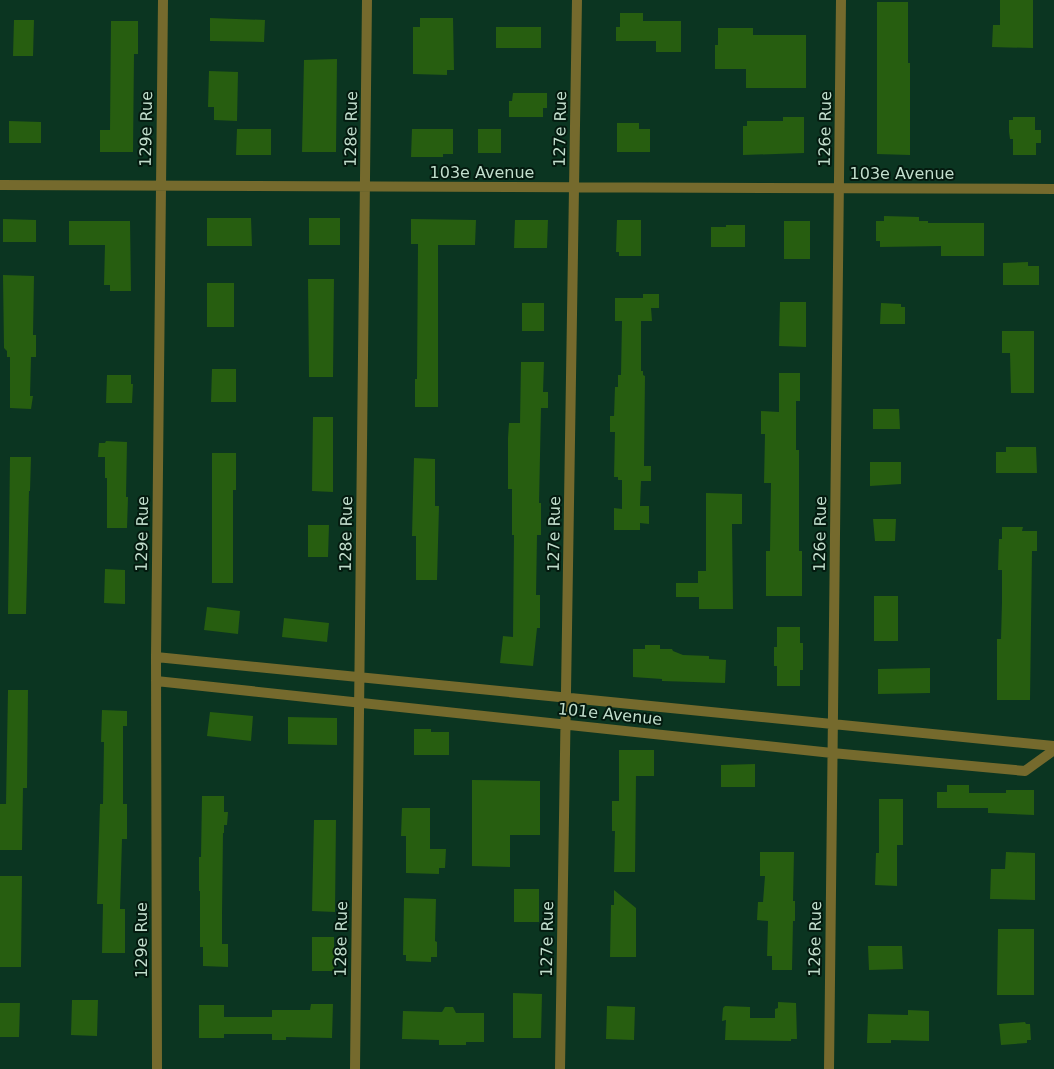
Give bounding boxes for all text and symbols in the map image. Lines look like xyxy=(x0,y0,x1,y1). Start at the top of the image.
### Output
street label: 129e Rue xyxy=(136,91,156,167)
street label: 128e Rue xyxy=(341,91,361,167)
street label: 127e Rue xyxy=(550,91,570,167)
street label: 126e Rue xyxy=(815,91,835,167)
street label: 103e Avenue xyxy=(430,163,534,182)
street label: 103e Avenue xyxy=(850,164,954,183)
street label: 129e Rue xyxy=(132,496,152,572)
street label: 128e Rue xyxy=(336,496,356,572)
street label: 127e Rue xyxy=(544,496,564,572)
street label: 126e Rue xyxy=(810,496,830,572)
street label: 101e Avenue xyxy=(557,699,663,729)
street label: 128e Rue xyxy=(331,901,351,977)
street label: 127e Rue xyxy=(537,901,557,977)
street label: 126e Rue xyxy=(805,901,825,977)
street label: 129e Rue xyxy=(132,902,151,978)

